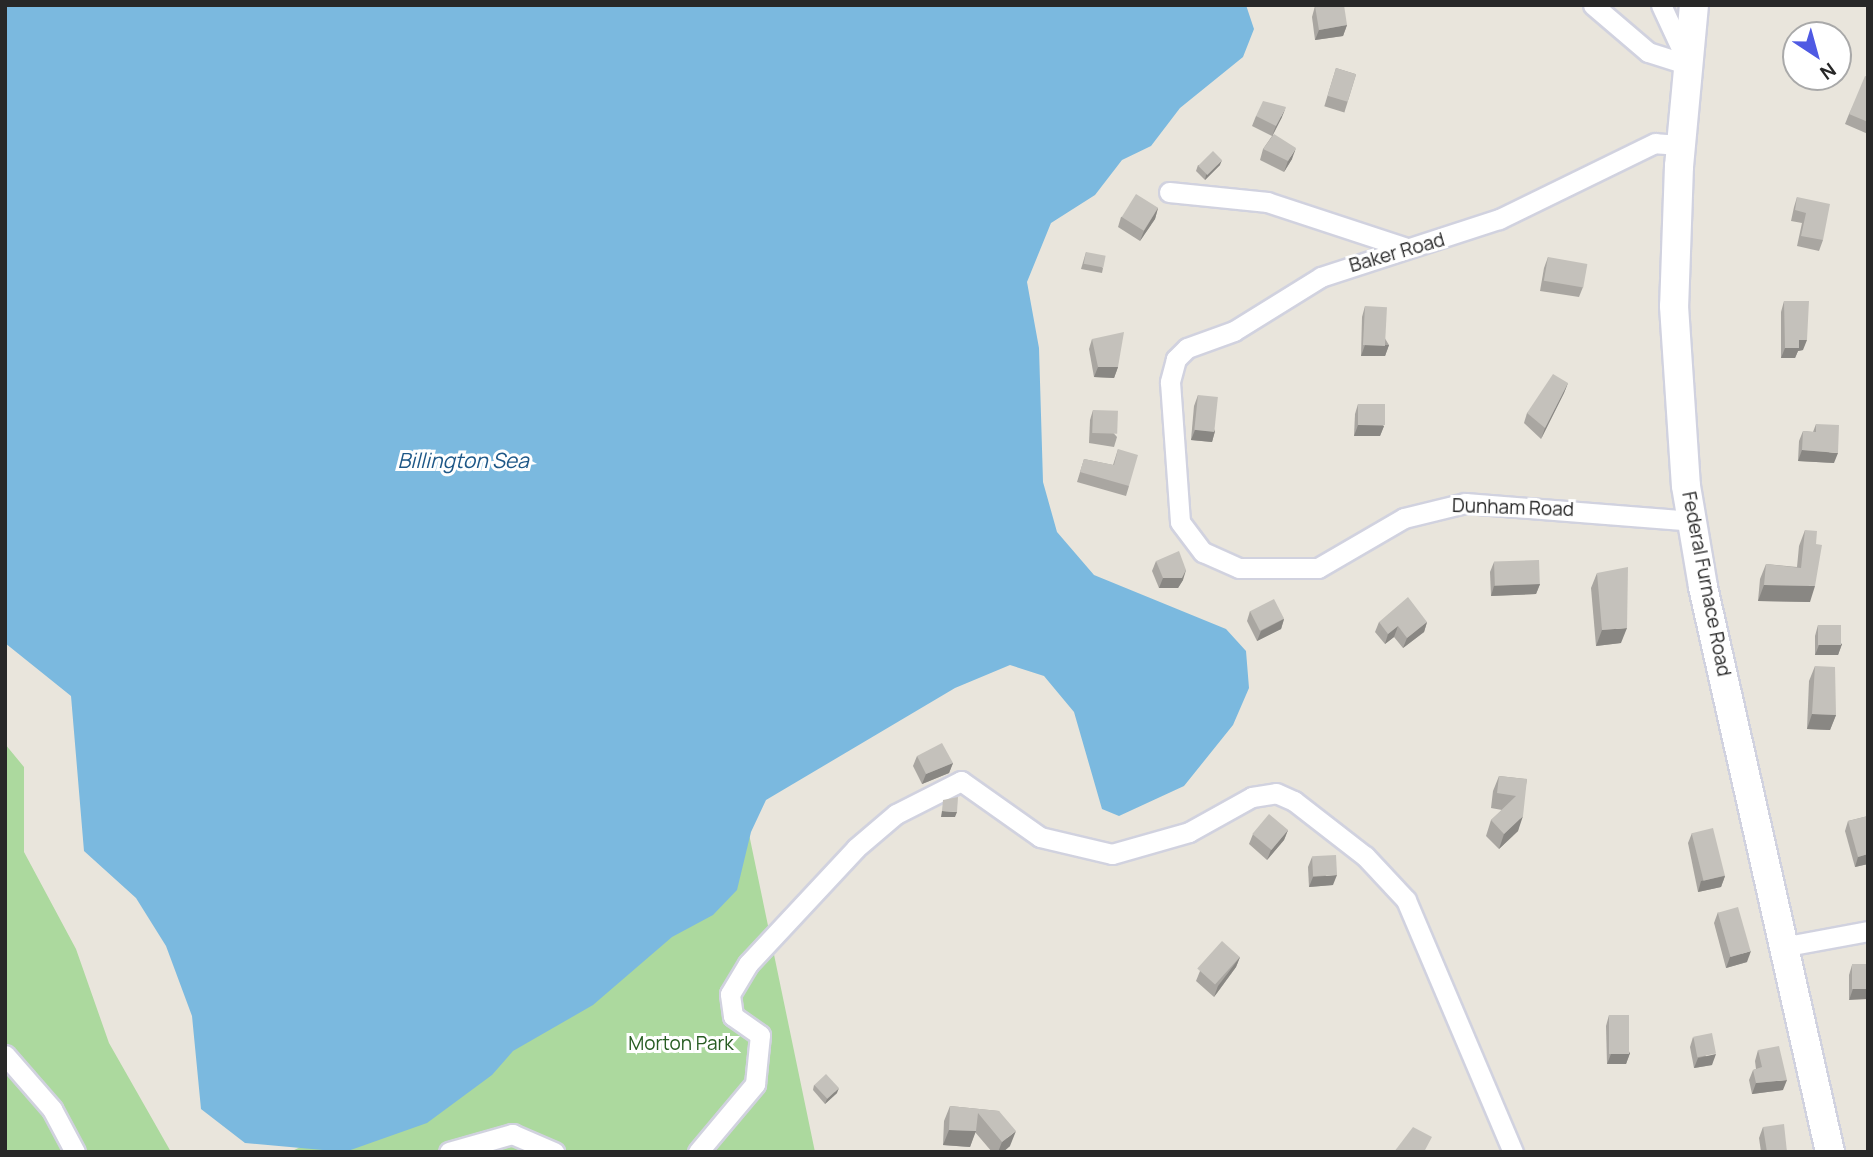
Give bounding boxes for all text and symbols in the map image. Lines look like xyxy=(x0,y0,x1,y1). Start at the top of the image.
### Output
north arrow xyxy=(1782,21,1852,91)
text: N xyxy=(1815,57,1841,86)
street label: Baker Road xyxy=(1347,229,1447,277)
water label: Billington Sea xyxy=(397,447,529,473)
street label: Federal Furnace Road xyxy=(1677,490,1735,678)
street label: Dunham Road xyxy=(1452,494,1574,522)
park label: Morton Park xyxy=(628,1033,734,1055)

